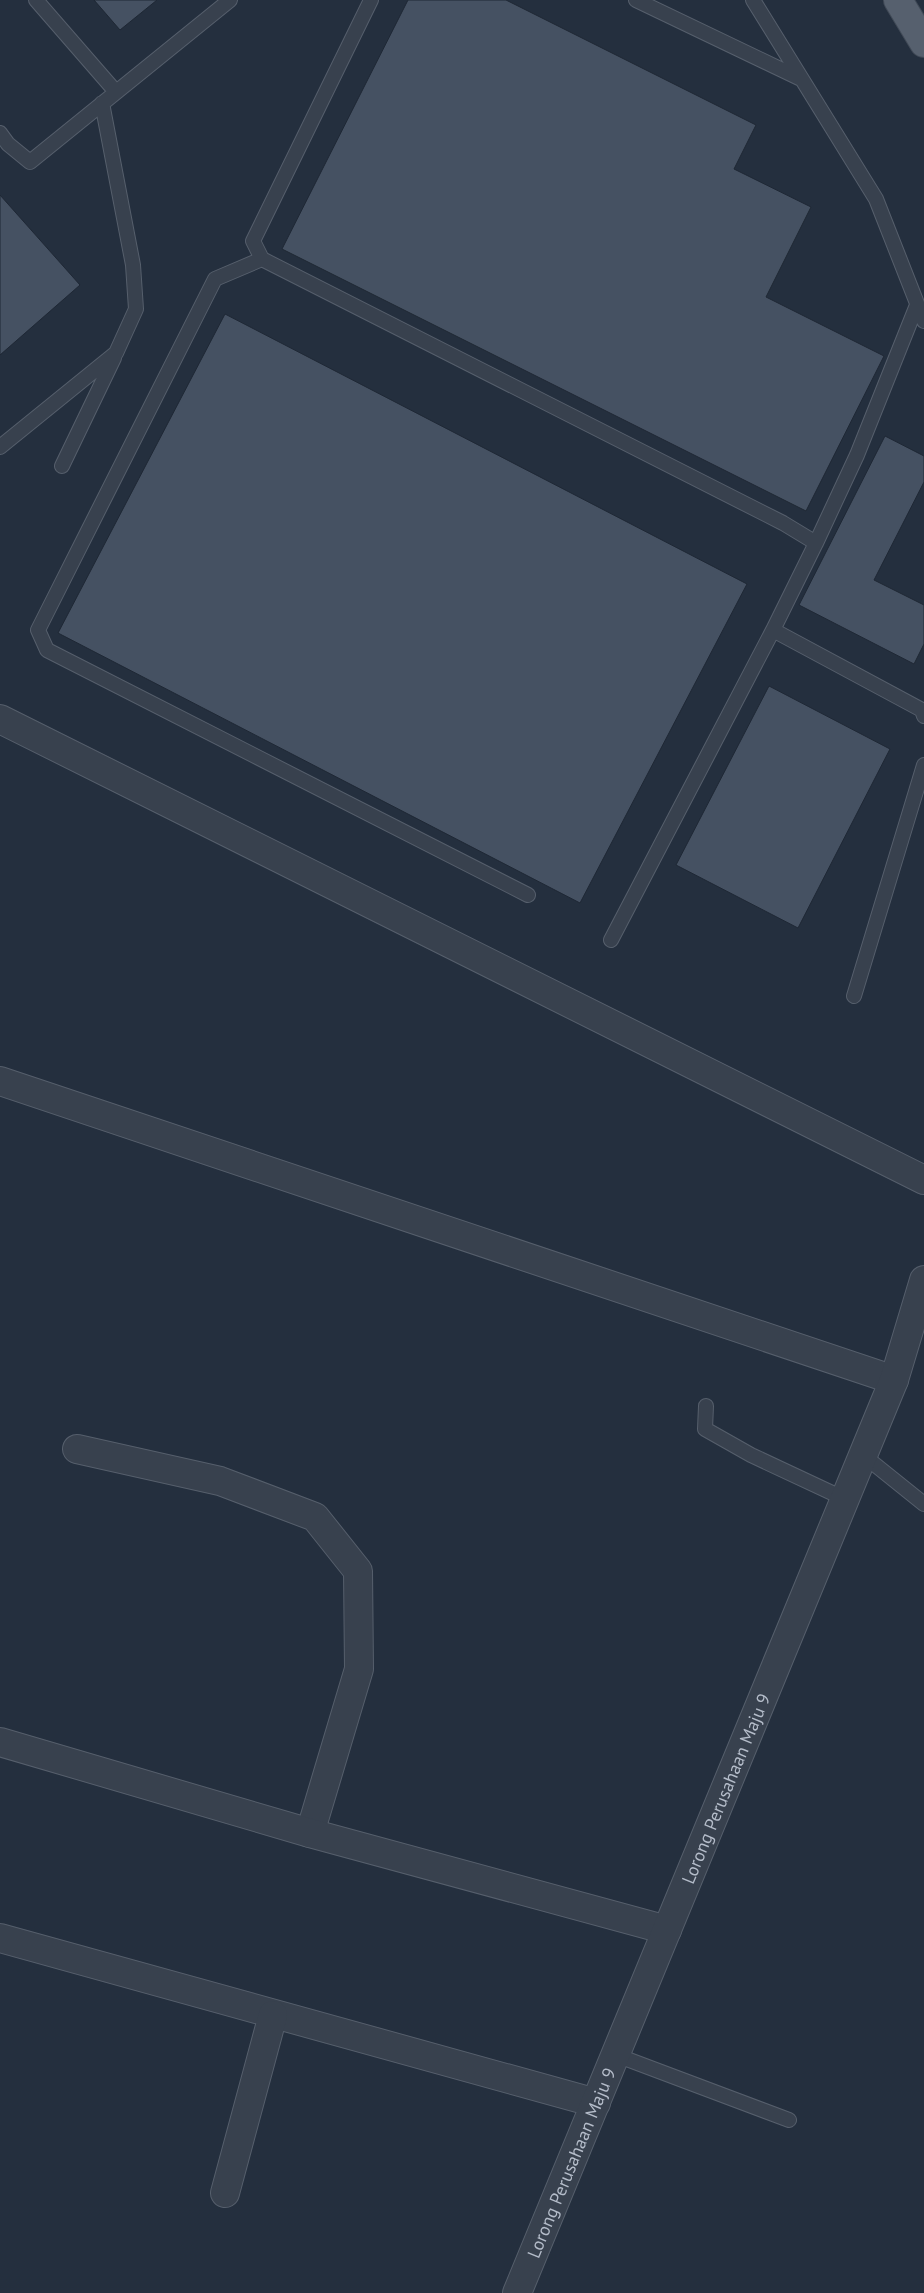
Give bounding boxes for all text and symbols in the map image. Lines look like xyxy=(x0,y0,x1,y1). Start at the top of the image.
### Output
street label: Lorong Perusahaan Maju 9 xyxy=(676,1690,775,1887)
street label: Lorong Perusahaan Maju 9 xyxy=(521,2064,620,2261)

